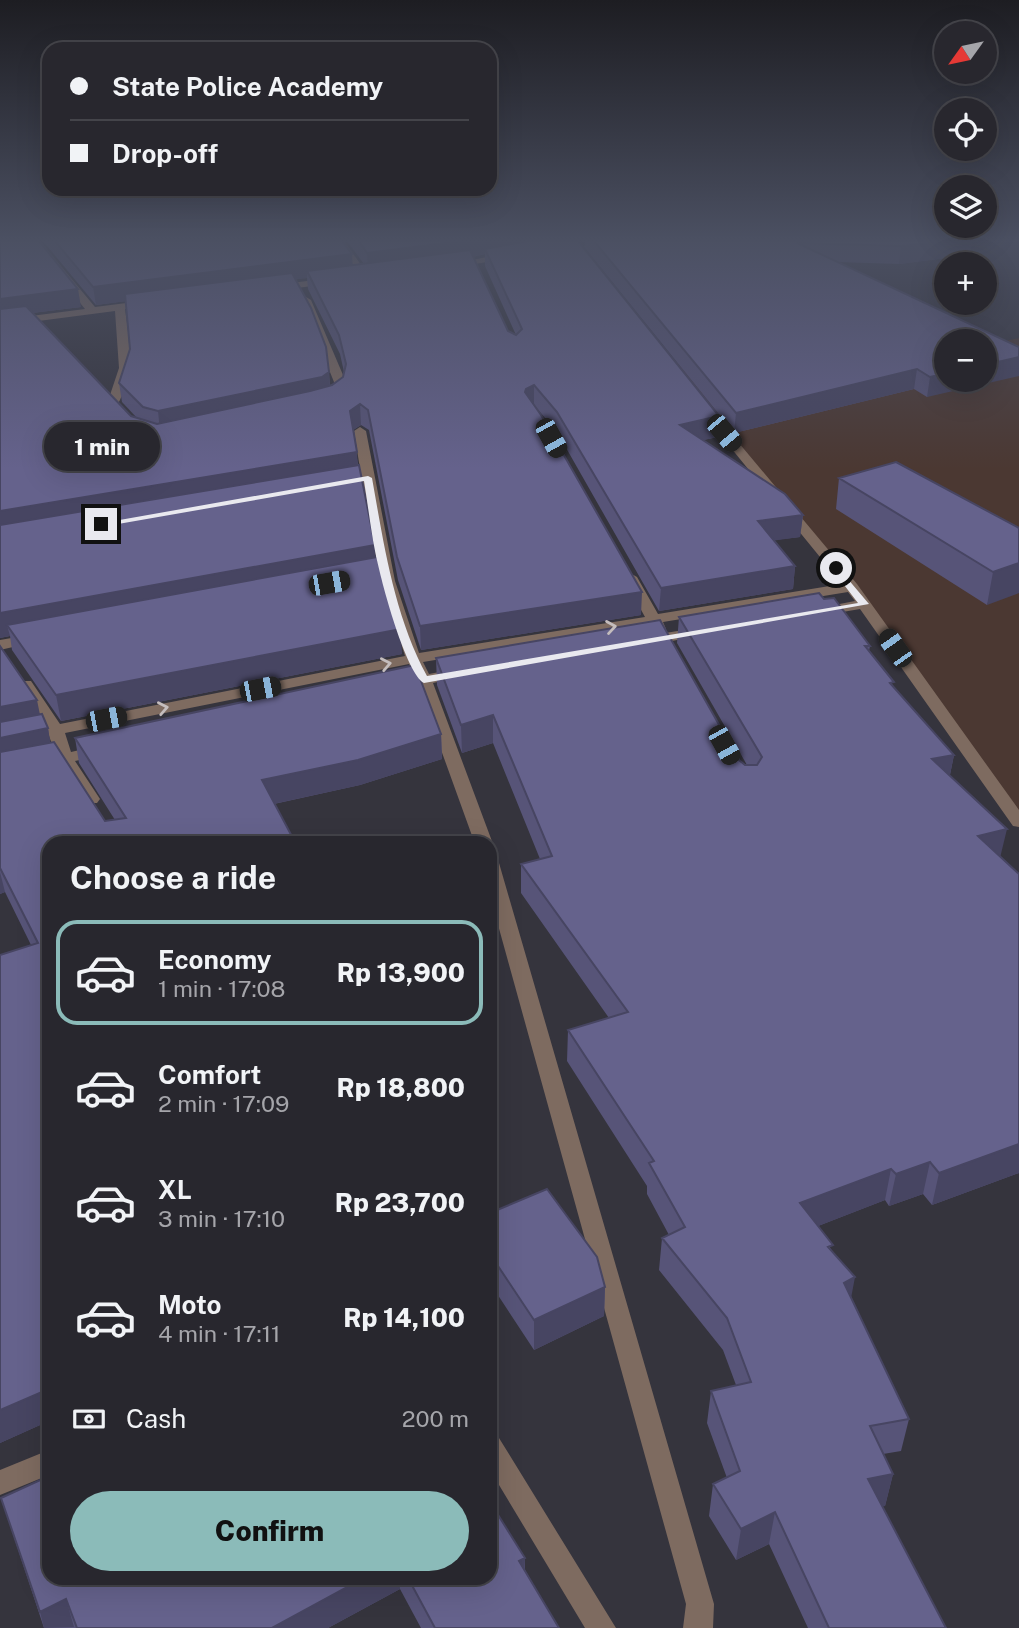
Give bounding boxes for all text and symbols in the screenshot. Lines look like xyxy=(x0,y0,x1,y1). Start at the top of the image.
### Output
north arrow xyxy=(934,21,998,84)
map controls xyxy=(934,21,997,392)
text: State Police Academy xyxy=(112,71,383,102)
button: locate xyxy=(934,98,997,161)
text: Drop-off xyxy=(112,138,218,169)
button: layers xyxy=(934,175,997,238)
button: + xyxy=(934,252,997,315)
button: − xyxy=(934,329,997,392)
car xyxy=(703,410,746,456)
car xyxy=(532,415,571,461)
callout: 1 min xyxy=(43,422,159,472)
text: 1 min xyxy=(74,433,130,460)
route end xyxy=(85,508,117,540)
route start xyxy=(820,552,852,584)
car xyxy=(307,569,352,597)
one-way arrow xyxy=(605,620,617,635)
car xyxy=(875,625,916,671)
one-way arrow xyxy=(380,658,392,673)
car xyxy=(238,675,283,703)
one-way arrow xyxy=(157,701,169,716)
car xyxy=(84,705,129,733)
car xyxy=(705,722,744,768)
text: Choose a ride xyxy=(70,859,276,896)
icon: car xyxy=(74,941,137,1004)
text: Economy xyxy=(158,944,271,975)
text: Rp 13,900 xyxy=(337,957,465,988)
text: 1 min · 17:08 xyxy=(158,975,285,1002)
icon: car xyxy=(74,1056,137,1119)
text: Comfort xyxy=(158,1059,261,1090)
text: Rp 18,800 xyxy=(337,1072,465,1103)
text: 2 min · 17:09 xyxy=(158,1090,289,1117)
icon: car xyxy=(74,1171,137,1234)
text: XL xyxy=(158,1174,192,1205)
text: Rp 23,700 xyxy=(335,1187,465,1218)
text: 3 min · 17:10 xyxy=(158,1205,285,1232)
icon: car xyxy=(74,1286,137,1349)
text: Moto xyxy=(158,1289,221,1320)
text: Rp 14,100 xyxy=(343,1302,465,1333)
text: 4 min · 17:11 xyxy=(158,1320,280,1347)
icon: cash xyxy=(70,1400,108,1438)
text: Cash xyxy=(126,1403,186,1434)
text: 200 m xyxy=(402,1405,469,1432)
button: Confirm xyxy=(70,1491,469,1571)

